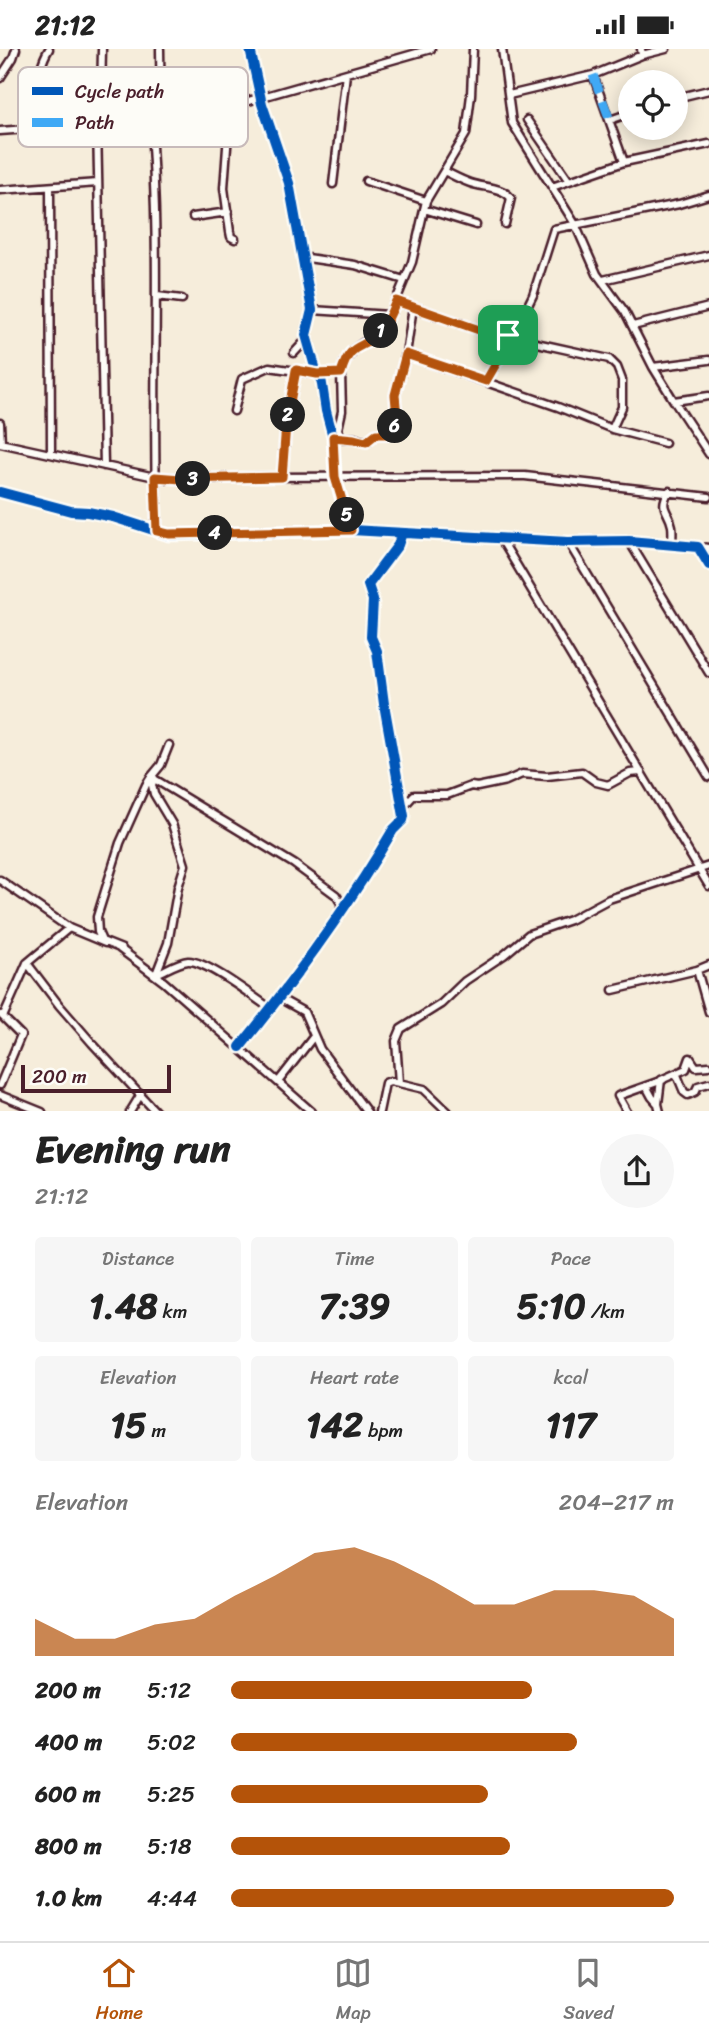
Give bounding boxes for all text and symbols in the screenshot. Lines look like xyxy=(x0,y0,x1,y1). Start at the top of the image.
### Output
text: 21:12 xyxy=(35,2,95,48)
legend xyxy=(18,67,248,147)
map controls xyxy=(618,70,688,140)
button: locate xyxy=(618,70,688,140)
text: Cycle path xyxy=(75,75,164,108)
text: Path xyxy=(75,106,114,139)
pin xyxy=(478,305,538,365)
pin: 1 xyxy=(364,313,398,349)
text: 1 xyxy=(376,314,385,347)
icon: arrive xyxy=(489,316,527,354)
pin: 2 xyxy=(270,397,306,433)
text: 2 xyxy=(282,398,293,431)
pin: 6 xyxy=(378,409,412,443)
text: 6 xyxy=(389,409,400,442)
pin: 3 xyxy=(176,461,210,497)
text: 3 xyxy=(187,462,198,495)
pin: 5 xyxy=(330,497,364,533)
text: 5 xyxy=(341,498,352,531)
pin: 4 xyxy=(198,515,232,551)
text: 4 xyxy=(209,516,220,549)
text: 200 m xyxy=(32,1060,87,1093)
scale bar xyxy=(21,1063,172,1094)
text: Evening run xyxy=(35,1116,231,1183)
button: share xyxy=(600,1134,674,1208)
text: 21:12 xyxy=(35,1176,88,1217)
text: Distance xyxy=(102,1242,174,1275)
text: Time xyxy=(334,1242,375,1275)
text: Pace xyxy=(551,1242,591,1275)
text: 1.48 xyxy=(89,1275,158,1337)
text: 7:39 xyxy=(319,1275,390,1337)
text: 5:10 xyxy=(517,1275,586,1337)
text: km xyxy=(158,1295,187,1328)
text: /km xyxy=(586,1295,625,1328)
text: Elevation xyxy=(100,1361,177,1394)
text: Heart rate xyxy=(310,1361,399,1394)
text: kcal xyxy=(554,1361,588,1394)
text: 15 xyxy=(110,1394,147,1456)
text: 142 xyxy=(306,1394,363,1456)
text: 117 xyxy=(546,1394,596,1456)
text: m xyxy=(147,1414,166,1447)
text: bpm xyxy=(363,1414,403,1447)
text: Elevation xyxy=(35,1482,128,1523)
text: 204–217 m xyxy=(559,1482,674,1523)
text: 200 m xyxy=(35,1670,101,1711)
text: 5:12 xyxy=(147,1670,191,1711)
text: 400 m xyxy=(35,1722,102,1763)
text: 5:02 xyxy=(147,1722,196,1763)
text: 600 m xyxy=(35,1774,101,1815)
text: 5:25 xyxy=(147,1774,195,1815)
text: 800 m xyxy=(35,1826,102,1867)
text: 5:18 xyxy=(147,1826,192,1867)
text: 1.0 km xyxy=(35,1878,102,1919)
text: 4:44 xyxy=(147,1878,197,1919)
tab: Home xyxy=(96,1954,143,2029)
tab: Map xyxy=(334,1954,372,2029)
tab: Saved xyxy=(563,1954,613,2029)

